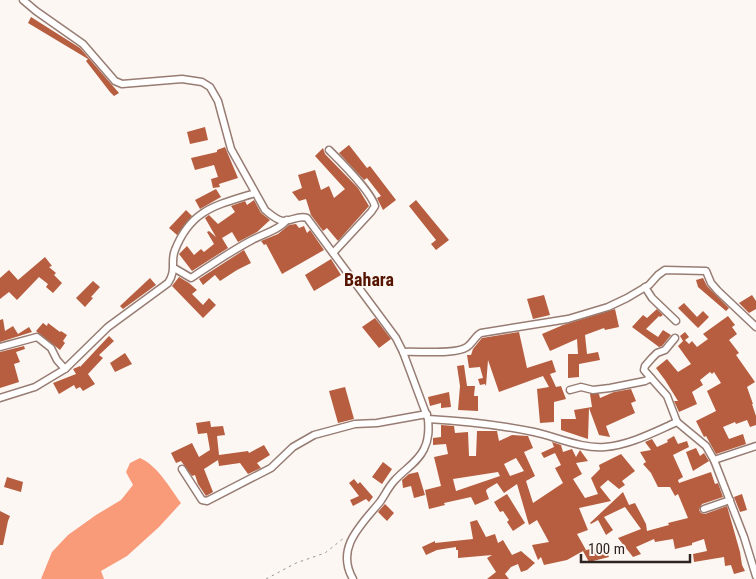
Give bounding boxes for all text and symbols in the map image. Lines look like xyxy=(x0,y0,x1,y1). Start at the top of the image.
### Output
district label: Bahara xyxy=(344,269,394,290)
scale bar xyxy=(581,532,690,564)
text: 100 m xyxy=(588,540,625,558)

